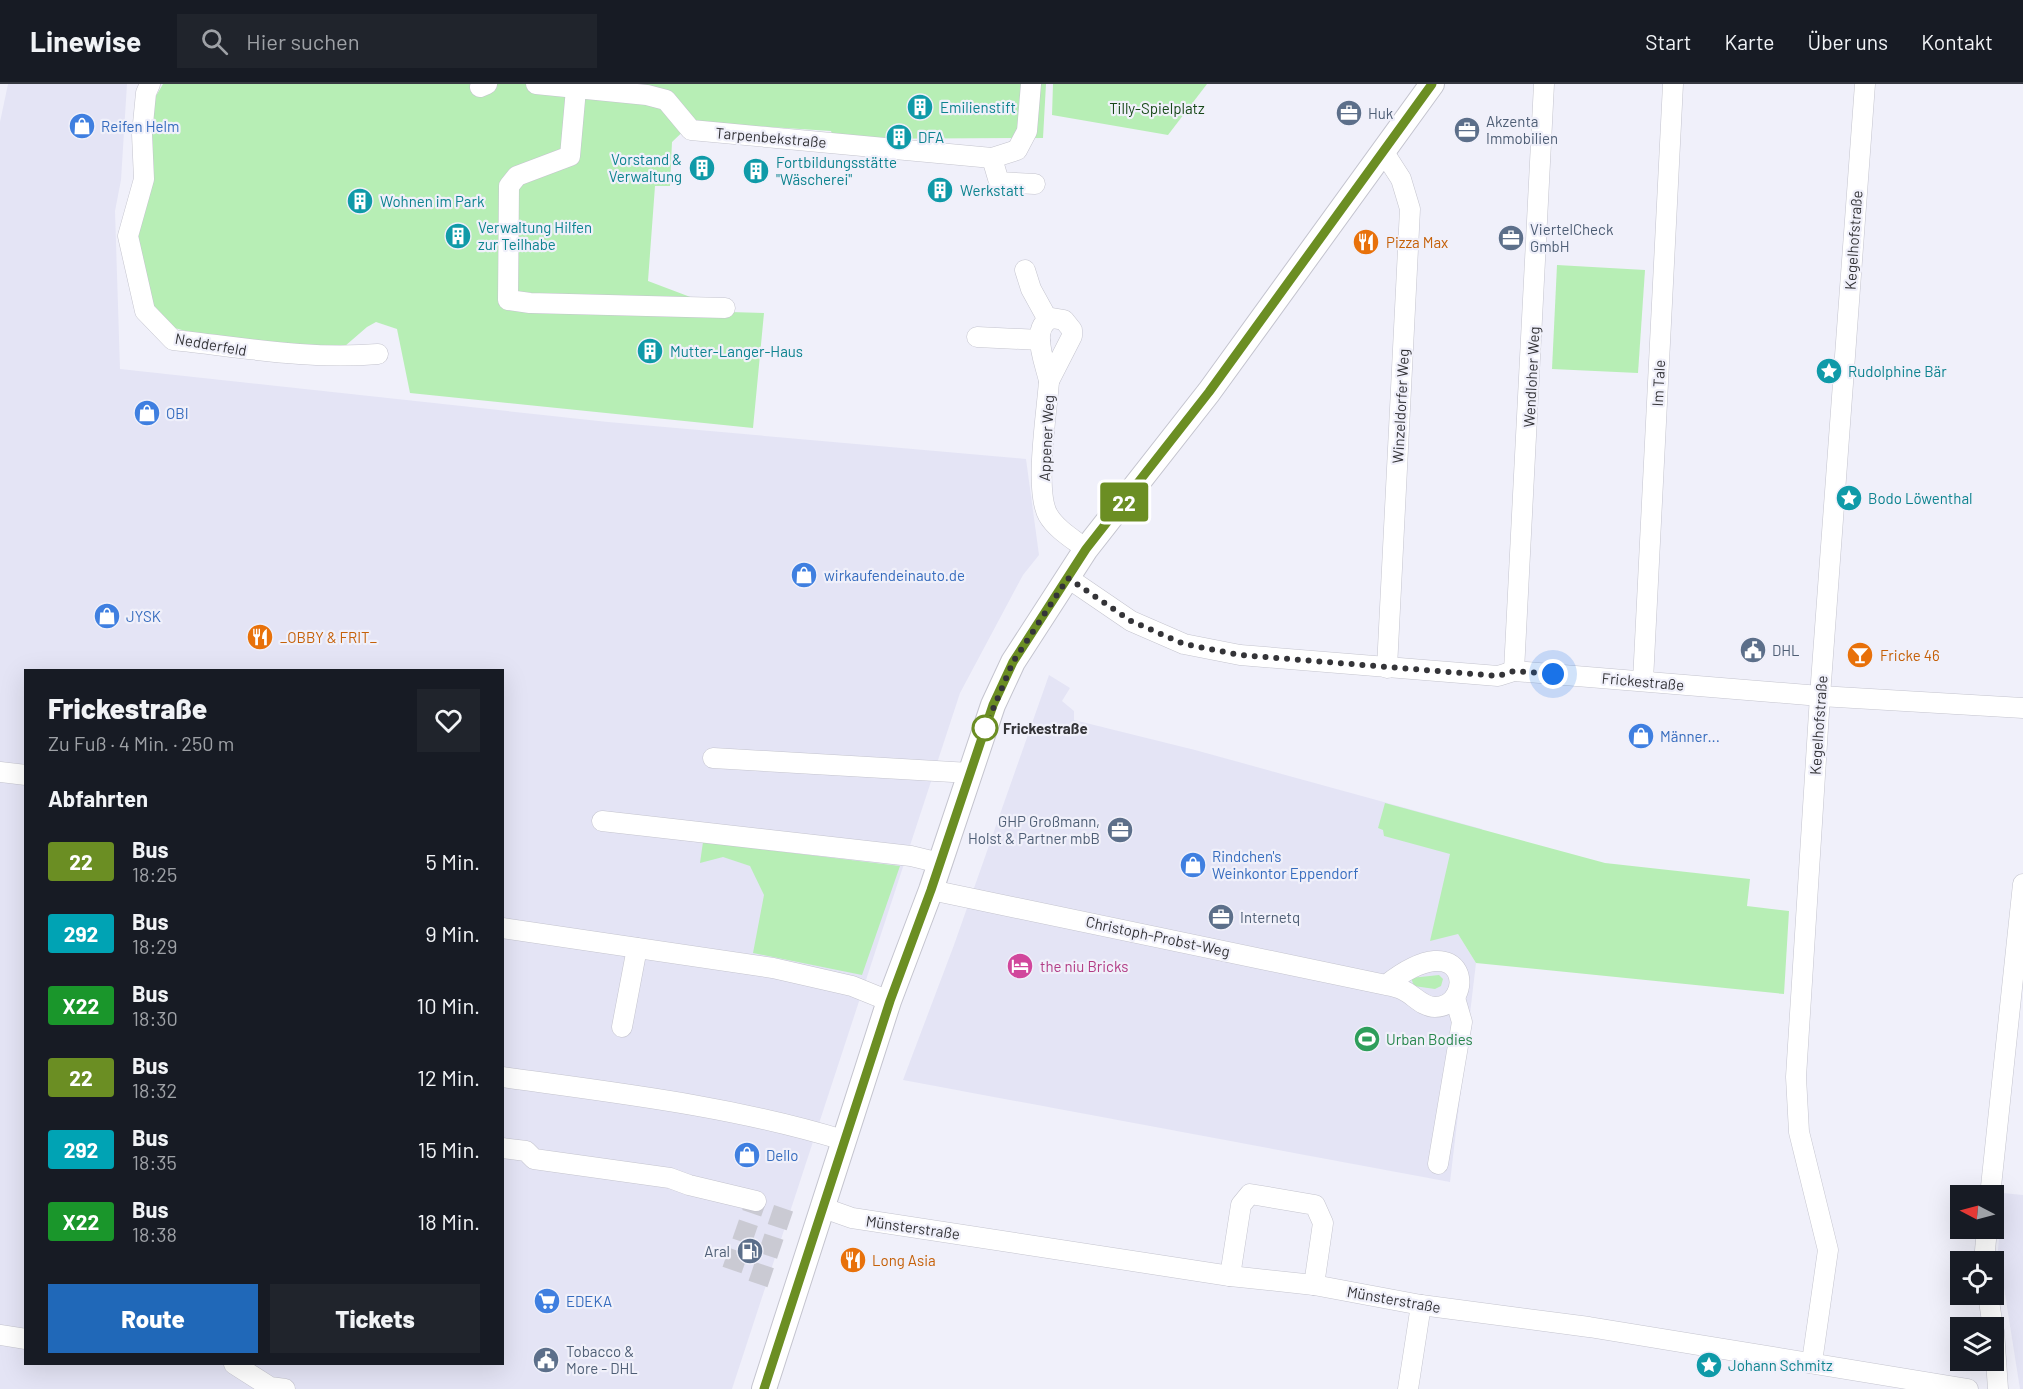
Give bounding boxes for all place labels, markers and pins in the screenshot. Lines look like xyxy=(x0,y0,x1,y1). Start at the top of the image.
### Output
building icon: Emilienstift xyxy=(905,92,935,122)
place label: Emilienstift xyxy=(940,98,1016,116)
office icon: Huk xyxy=(1334,98,1364,128)
place label: Huk xyxy=(1368,104,1394,122)
shop icon: Reifen Helm xyxy=(67,111,97,141)
place label: Akzenta Immobilien xyxy=(1486,112,1558,147)
office icon: Akzenta Immobilien xyxy=(1452,115,1482,145)
place label: Reifen Helm xyxy=(101,117,179,135)
building icon: DFA xyxy=(884,122,914,152)
place label: DFA xyxy=(918,128,944,146)
place label: Vorstand & Verwaltung xyxy=(609,150,682,185)
building icon: Vorstand & Verwaltung xyxy=(687,153,717,183)
place label: Fortbildungsstätte "Wäscherei" xyxy=(776,153,897,188)
building icon: Fortbildungsstätte "Wäscherei" xyxy=(741,156,771,186)
building icon: Werkstatt xyxy=(925,175,955,205)
place label: Werkstatt xyxy=(960,181,1025,199)
building icon: Wohnen im Park xyxy=(345,186,375,216)
place label: Wohnen im Park xyxy=(380,192,485,210)
place label: Verwaltung Hilfen zur Teilhabe xyxy=(478,218,592,253)
place label: ViertelCheck GmbH xyxy=(1530,220,1614,255)
building icon: Verwaltung Hilfen zur Teilhabe xyxy=(443,221,473,251)
office icon: ViertelCheck GmbH xyxy=(1496,223,1526,253)
restaurant icon: Pizza Max xyxy=(1351,227,1381,257)
place label: Pizza Max xyxy=(1386,233,1448,251)
building icon: Mutter-Langer-Haus xyxy=(635,336,665,366)
place label: Mutter-Langer-Haus xyxy=(670,342,803,360)
place icon: Rudolphine Bär xyxy=(1814,356,1844,386)
place label: Rudolphine Bär xyxy=(1848,362,1947,380)
shop icon: OBI xyxy=(132,398,162,428)
place label: OBI xyxy=(166,404,189,422)
place icon: Bodo Löwenthal xyxy=(1834,483,1864,513)
place label: Bodo Löwenthal xyxy=(1868,489,1973,507)
shop icon: wirkaufendeinauto.de xyxy=(789,560,819,590)
place label: wirkaufendeinauto.de xyxy=(824,566,965,584)
shop icon: JYSK xyxy=(92,601,122,631)
place label: JYSK xyxy=(126,607,161,625)
restaurant icon: _OBBY & FRIT_ xyxy=(245,622,275,652)
place label: _OBBY & FRIT_ xyxy=(280,628,377,646)
public building icon: DHL xyxy=(1738,635,1768,665)
bar icon: Fricke 46 xyxy=(1845,640,1875,670)
place label: DHL xyxy=(1772,641,1800,659)
place label: Fricke 46 xyxy=(1880,646,1940,664)
marker: Frickestraße xyxy=(972,715,998,741)
place label: Frickestraße xyxy=(1003,719,1088,737)
shop icon: Männer... xyxy=(1626,721,1656,751)
place label: Männer... xyxy=(1660,727,1720,745)
place label: GHP Großmann, Holst & Partner mbB xyxy=(968,812,1100,847)
office icon: GHP Großmann, Holst & Partner mbB xyxy=(1105,815,1135,845)
place label: Rindchen's Weinkontor Eppendorf xyxy=(1212,847,1359,882)
shop icon: Rindchen's Weinkontor Eppendorf xyxy=(1178,850,1208,880)
office icon: Internetq xyxy=(1206,902,1236,932)
place label: Internetq xyxy=(1240,908,1300,926)
hotel icon: the niu Bricks xyxy=(1005,951,1035,981)
place label: the niu Bricks xyxy=(1040,957,1129,975)
sports icon: Urban Bodies xyxy=(1352,1024,1382,1054)
place label: Urban Bodies xyxy=(1386,1030,1473,1048)
shop icon: Dello xyxy=(732,1140,762,1170)
place label: Dello xyxy=(766,1146,798,1164)
fuel station icon: Aral xyxy=(735,1236,765,1266)
place label: Aral xyxy=(704,1242,730,1260)
restaurant icon: Long Asia xyxy=(838,1245,868,1275)
place label: Long Asia xyxy=(872,1251,936,1269)
supermarket icon: EDEKA xyxy=(532,1286,562,1316)
place label: EDEKA xyxy=(566,1292,612,1310)
place label: Tobacco & More - DHL xyxy=(566,1342,638,1377)
public building icon: Tobacco & More - DHL xyxy=(531,1345,561,1375)
place icon: Johann Schmitz xyxy=(1694,1350,1724,1380)
place label: Johann Schmitz xyxy=(1728,1356,1833,1374)

